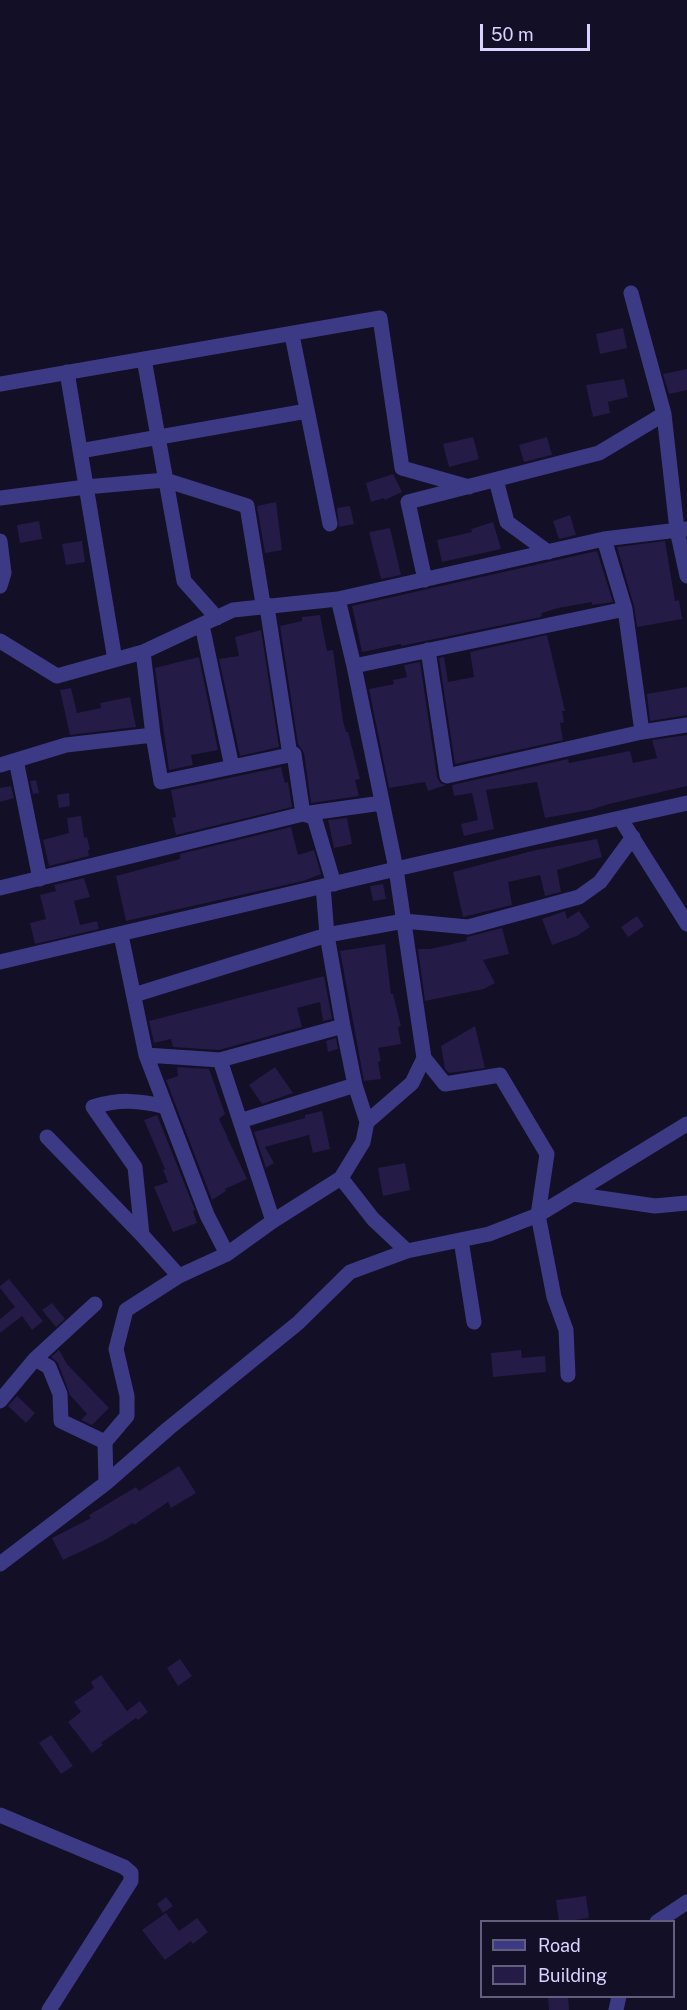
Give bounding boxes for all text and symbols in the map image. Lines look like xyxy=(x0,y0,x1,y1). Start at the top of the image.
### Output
scale bar xyxy=(483,12,592,50)
text: 50 m xyxy=(491,24,534,45)
legend xyxy=(480,1920,675,1998)
text: Road xyxy=(538,1935,581,1956)
text: Building xyxy=(538,1965,607,1986)

